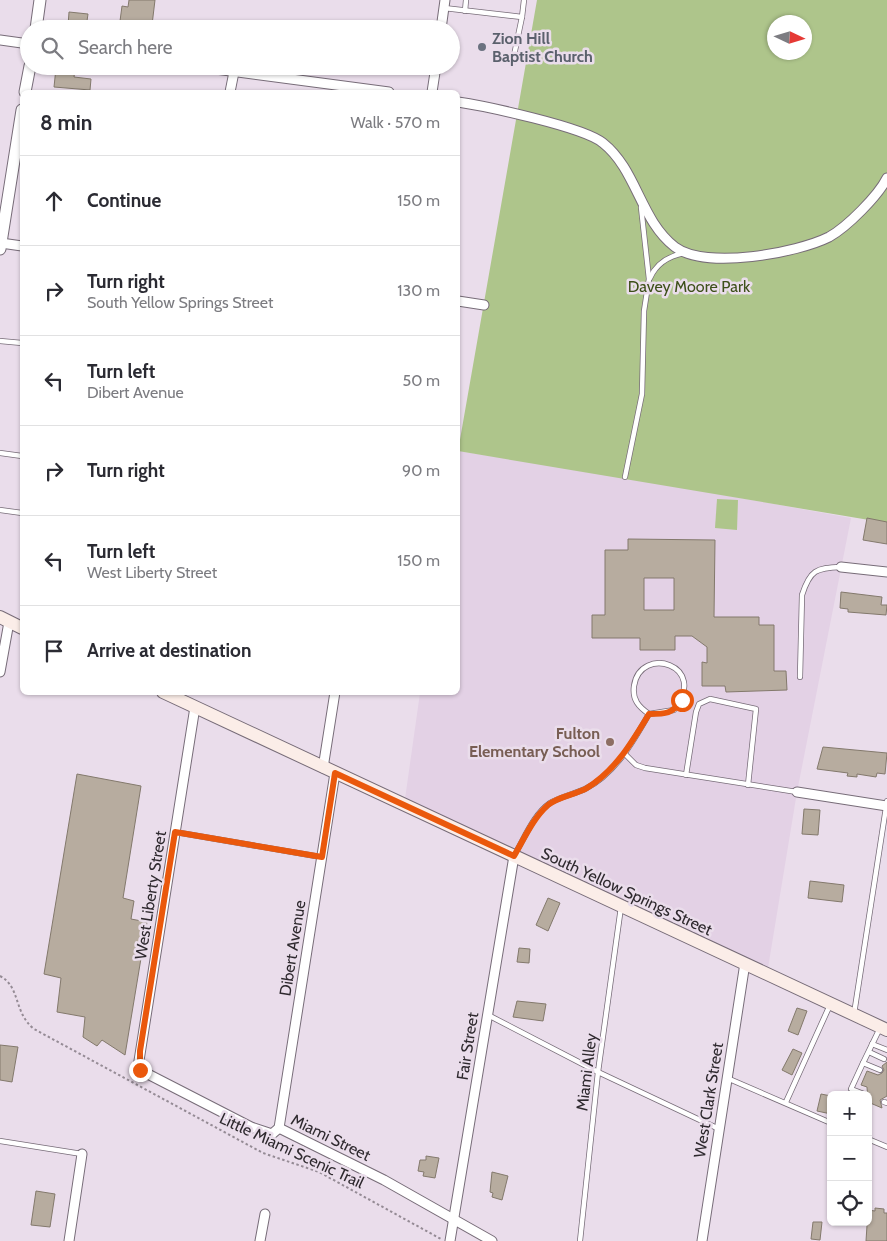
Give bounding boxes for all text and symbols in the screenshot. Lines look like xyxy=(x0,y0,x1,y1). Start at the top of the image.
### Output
north arrow xyxy=(767,15,812,60)
search box xyxy=(20,20,460,75)
place label: Zion Hill Baptist Church xyxy=(492,29,593,66)
icon: search xyxy=(38,34,66,62)
text: Search here xyxy=(78,36,172,59)
marker: Zion Hill Baptist Church xyxy=(476,41,488,53)
text: 8 min xyxy=(40,110,92,135)
text: Walk · 570 m xyxy=(351,113,440,132)
icon: ahead xyxy=(40,187,68,215)
text: Continue xyxy=(87,189,161,212)
text: 150 m xyxy=(397,191,440,210)
text: Turn right xyxy=(87,270,165,293)
icon: right xyxy=(40,277,68,305)
park label: Davey Moore Park xyxy=(628,277,751,296)
text: 130 m xyxy=(397,281,440,300)
text: South Yellow Springs Street xyxy=(87,293,273,312)
text: Turn left xyxy=(87,360,155,383)
icon: left xyxy=(40,367,68,395)
text: 50 m xyxy=(403,371,440,390)
text: Dibert Avenue xyxy=(87,383,184,402)
icon: right xyxy=(40,457,68,485)
text: Turn right xyxy=(87,459,165,482)
text: 90 m xyxy=(402,461,440,480)
text: Turn left xyxy=(87,540,155,563)
icon: left xyxy=(40,547,68,575)
text: 150 m xyxy=(397,551,440,570)
text: West Liberty Street xyxy=(87,563,217,582)
icon: arrive xyxy=(40,637,68,665)
text: Arrive at destination xyxy=(87,639,251,662)
route start xyxy=(671,689,694,712)
place label: Fulton Elementary School xyxy=(469,724,600,761)
marker: Fulton Elementary School xyxy=(604,736,616,748)
street label: West Liberty Street xyxy=(131,829,170,961)
street label: South Yellow Springs Street xyxy=(538,843,716,940)
street label: Dibert Avenue xyxy=(276,899,309,997)
street label: Fair Street xyxy=(453,1010,482,1081)
street label: Miami Alley xyxy=(572,1032,601,1112)
street label: West Clark Street xyxy=(690,1040,727,1159)
route end xyxy=(129,1059,152,1082)
map controls xyxy=(827,1091,872,1226)
button: + xyxy=(827,1091,872,1136)
street label: Little Miami Scenic Trail xyxy=(216,1109,367,1192)
street label: Miami Street xyxy=(288,1110,374,1165)
button: − xyxy=(827,1136,872,1181)
button: locate xyxy=(827,1181,872,1226)

